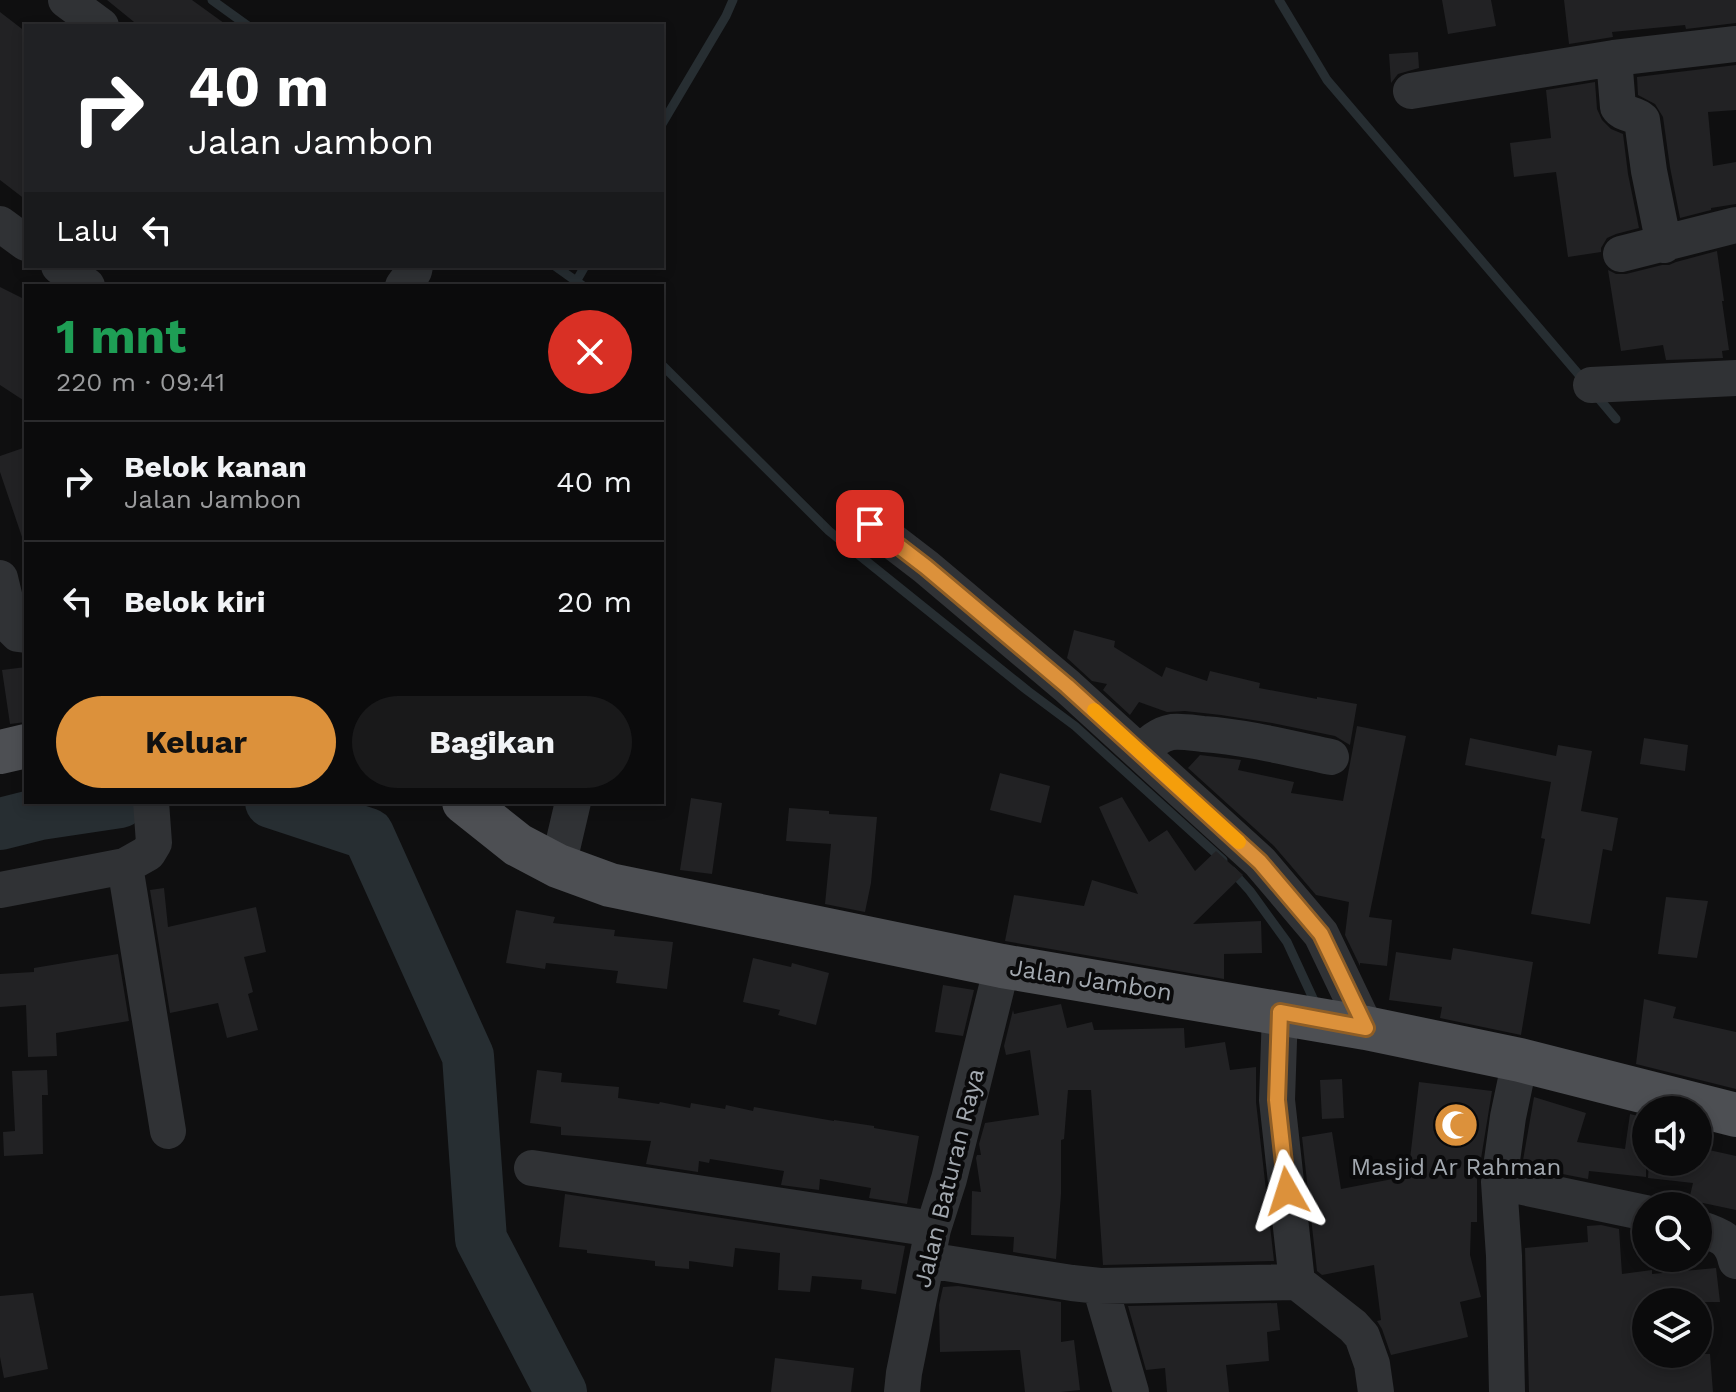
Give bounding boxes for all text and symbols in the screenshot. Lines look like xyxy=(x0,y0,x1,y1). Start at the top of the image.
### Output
text: 40 m xyxy=(188,54,329,120)
icon: right xyxy=(56,56,160,160)
text: Jalan Jambon xyxy=(188,121,434,163)
icon: left xyxy=(135,208,179,252)
text: Lalu xyxy=(56,213,119,248)
text: 1 mnt xyxy=(56,308,186,365)
button: close xyxy=(548,310,632,394)
text: 220 m · 09:41 xyxy=(56,367,225,397)
text: Belok kanan xyxy=(124,449,307,484)
icon: right xyxy=(56,459,100,503)
text: 40 m xyxy=(556,464,632,499)
text: Jalan Jambon xyxy=(124,484,302,514)
pin xyxy=(836,490,904,558)
icon: arrive xyxy=(848,502,892,546)
icon: left xyxy=(56,579,100,623)
text: Belok kiri xyxy=(124,584,266,619)
text: 20 m xyxy=(557,584,632,619)
button: Keluar xyxy=(56,696,336,788)
button: Bagikan xyxy=(352,696,632,788)
street label: Jalan Jambon xyxy=(1008,953,1174,1007)
street label: Jalan Baturan Raya xyxy=(908,1065,990,1291)
map controls xyxy=(1632,1096,1712,1368)
button: sound xyxy=(1632,1096,1712,1176)
mosque icon: Masjid Ar Rahman xyxy=(1432,1101,1480,1149)
position arrow xyxy=(1245,1149,1329,1233)
place label: Masjid Ar Rahman xyxy=(1351,1153,1561,1181)
button: search xyxy=(1632,1192,1712,1272)
button: layers xyxy=(1632,1288,1712,1368)

